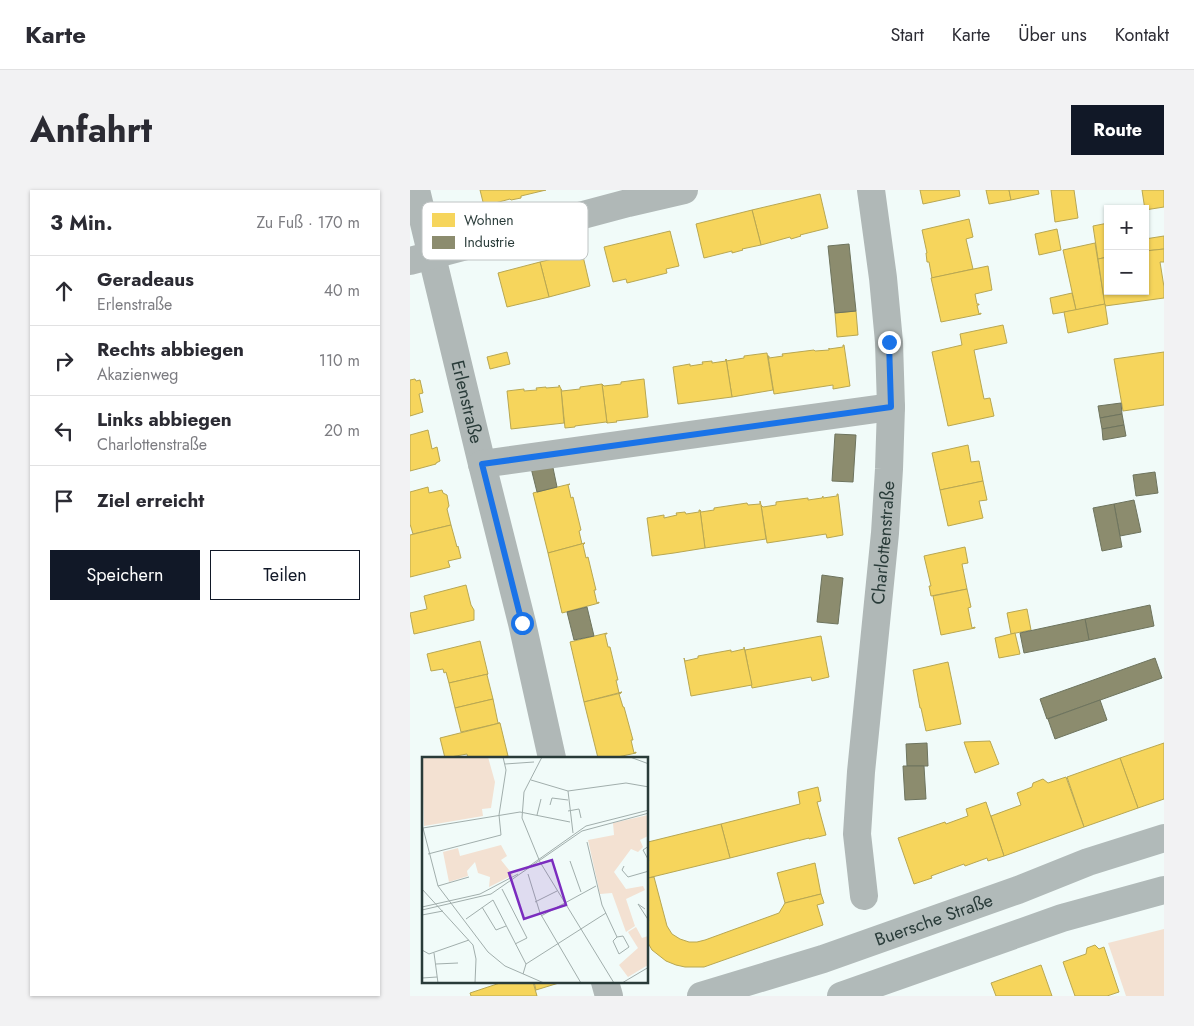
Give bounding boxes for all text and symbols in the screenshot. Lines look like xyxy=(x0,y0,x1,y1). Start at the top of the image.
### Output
text: Karte xyxy=(25,17,86,52)
text: Start xyxy=(890,22,924,48)
text: Karte xyxy=(952,22,990,48)
text: Über uns xyxy=(1018,22,1087,48)
text: Kontakt xyxy=(1115,22,1169,48)
text: Anfahrt xyxy=(30,105,152,155)
button: Route xyxy=(1071,105,1164,155)
legend xyxy=(422,202,588,260)
map controls xyxy=(1104,205,1149,295)
button: + xyxy=(1104,205,1149,250)
text: 3 Min. xyxy=(50,208,113,238)
text: Wohnen xyxy=(464,210,514,230)
text: Zu Fuß · 170 m xyxy=(257,211,360,234)
text: Industrie xyxy=(464,232,515,252)
button: − xyxy=(1104,250,1149,295)
text: Geradeaus xyxy=(97,266,194,293)
icon: ahead xyxy=(50,277,78,305)
text: 40 m xyxy=(324,279,360,302)
text: Erlenstraße xyxy=(97,293,172,316)
route end xyxy=(878,331,901,354)
text: Rechts abbiegen xyxy=(97,336,244,363)
icon: right xyxy=(50,347,78,375)
text: 110 m xyxy=(319,349,360,372)
street label: Erlenstraße xyxy=(444,358,490,446)
text: Akazienweg xyxy=(97,363,178,386)
text: Links abbiegen xyxy=(97,406,232,433)
icon: left xyxy=(50,417,78,445)
text: 20 m xyxy=(324,419,360,442)
text: Charlottenstraße xyxy=(97,433,207,456)
street label: Charlottenstraße xyxy=(865,480,901,606)
icon: arrive xyxy=(50,487,78,515)
text: Ziel erreicht xyxy=(97,487,204,514)
button: Speichern xyxy=(50,550,200,600)
button: Teilen xyxy=(210,550,360,600)
route start xyxy=(511,612,534,635)
inset map xyxy=(422,757,649,984)
street label: Buersche Straße xyxy=(871,887,996,953)

